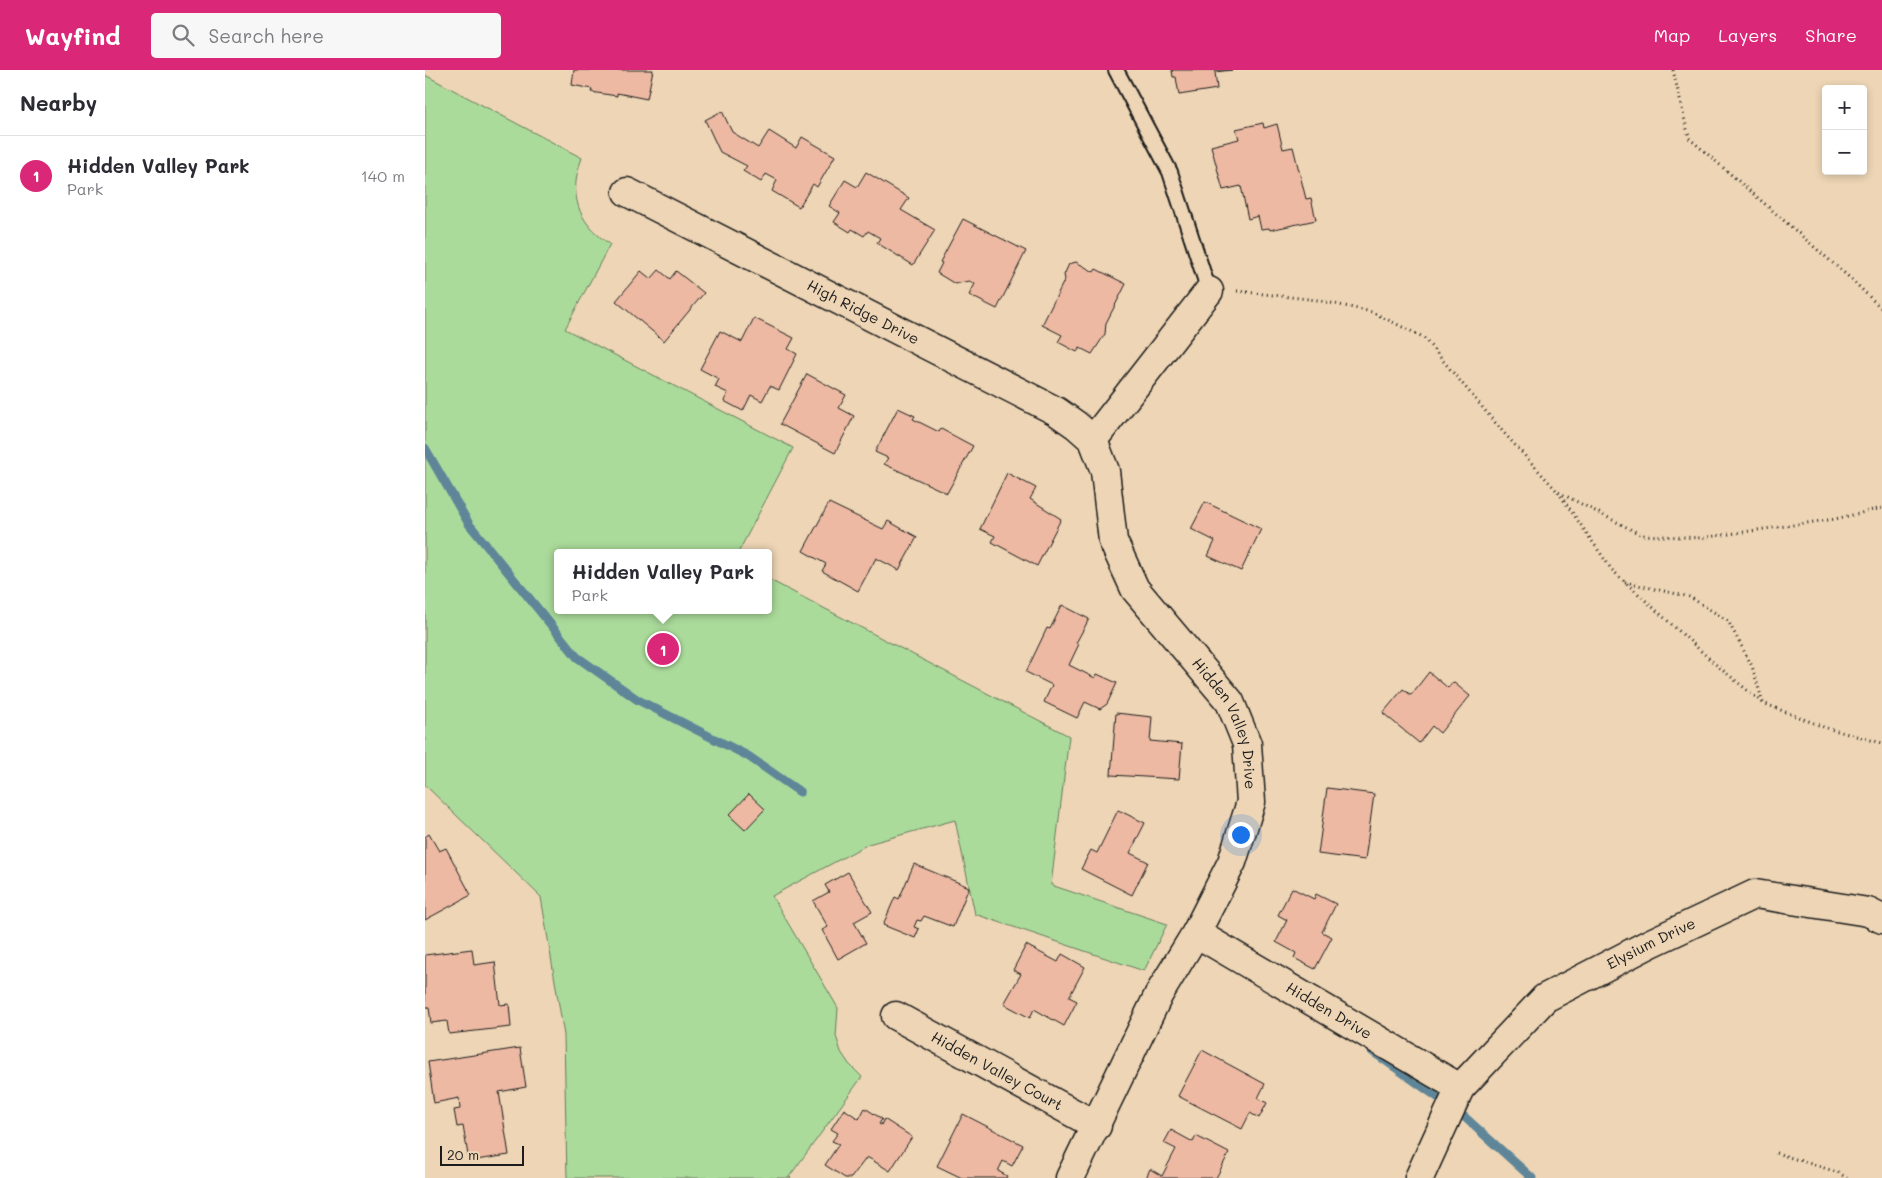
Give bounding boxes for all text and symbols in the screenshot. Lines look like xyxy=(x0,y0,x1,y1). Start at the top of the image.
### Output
search box xyxy=(151,13,501,58)
text: Wayfind xyxy=(25,20,121,51)
icon: search xyxy=(169,21,197,49)
text: Search here xyxy=(209,23,324,48)
text: Map xyxy=(1654,23,1690,47)
text: Layers xyxy=(1718,23,1777,47)
text: Share xyxy=(1805,23,1857,47)
map controls xyxy=(1822,85,1867,175)
button: + xyxy=(1822,85,1867,130)
text: Nearby xyxy=(20,89,97,116)
button: − xyxy=(1822,130,1867,175)
text: Hidden Valley Park xyxy=(67,153,250,178)
text: 1 xyxy=(32,165,40,186)
text: 140 m xyxy=(361,165,405,186)
text: Park xyxy=(67,178,103,199)
street label: High Ridge Drive xyxy=(804,275,923,349)
popup xyxy=(554,549,772,614)
text: Hidden Valley Park xyxy=(572,559,754,584)
text: Park xyxy=(572,584,608,605)
pin: 1 xyxy=(647,630,679,668)
street label: Hidden Valley Drive xyxy=(1188,653,1261,790)
your location xyxy=(1228,822,1254,848)
street label: Elysium Drive xyxy=(1603,912,1699,973)
street label: Hidden Drive xyxy=(1283,977,1376,1043)
street label: Hidden Valley Court xyxy=(928,1026,1067,1114)
scale bar xyxy=(440,1143,524,1166)
text: 20 m xyxy=(447,1145,479,1164)

